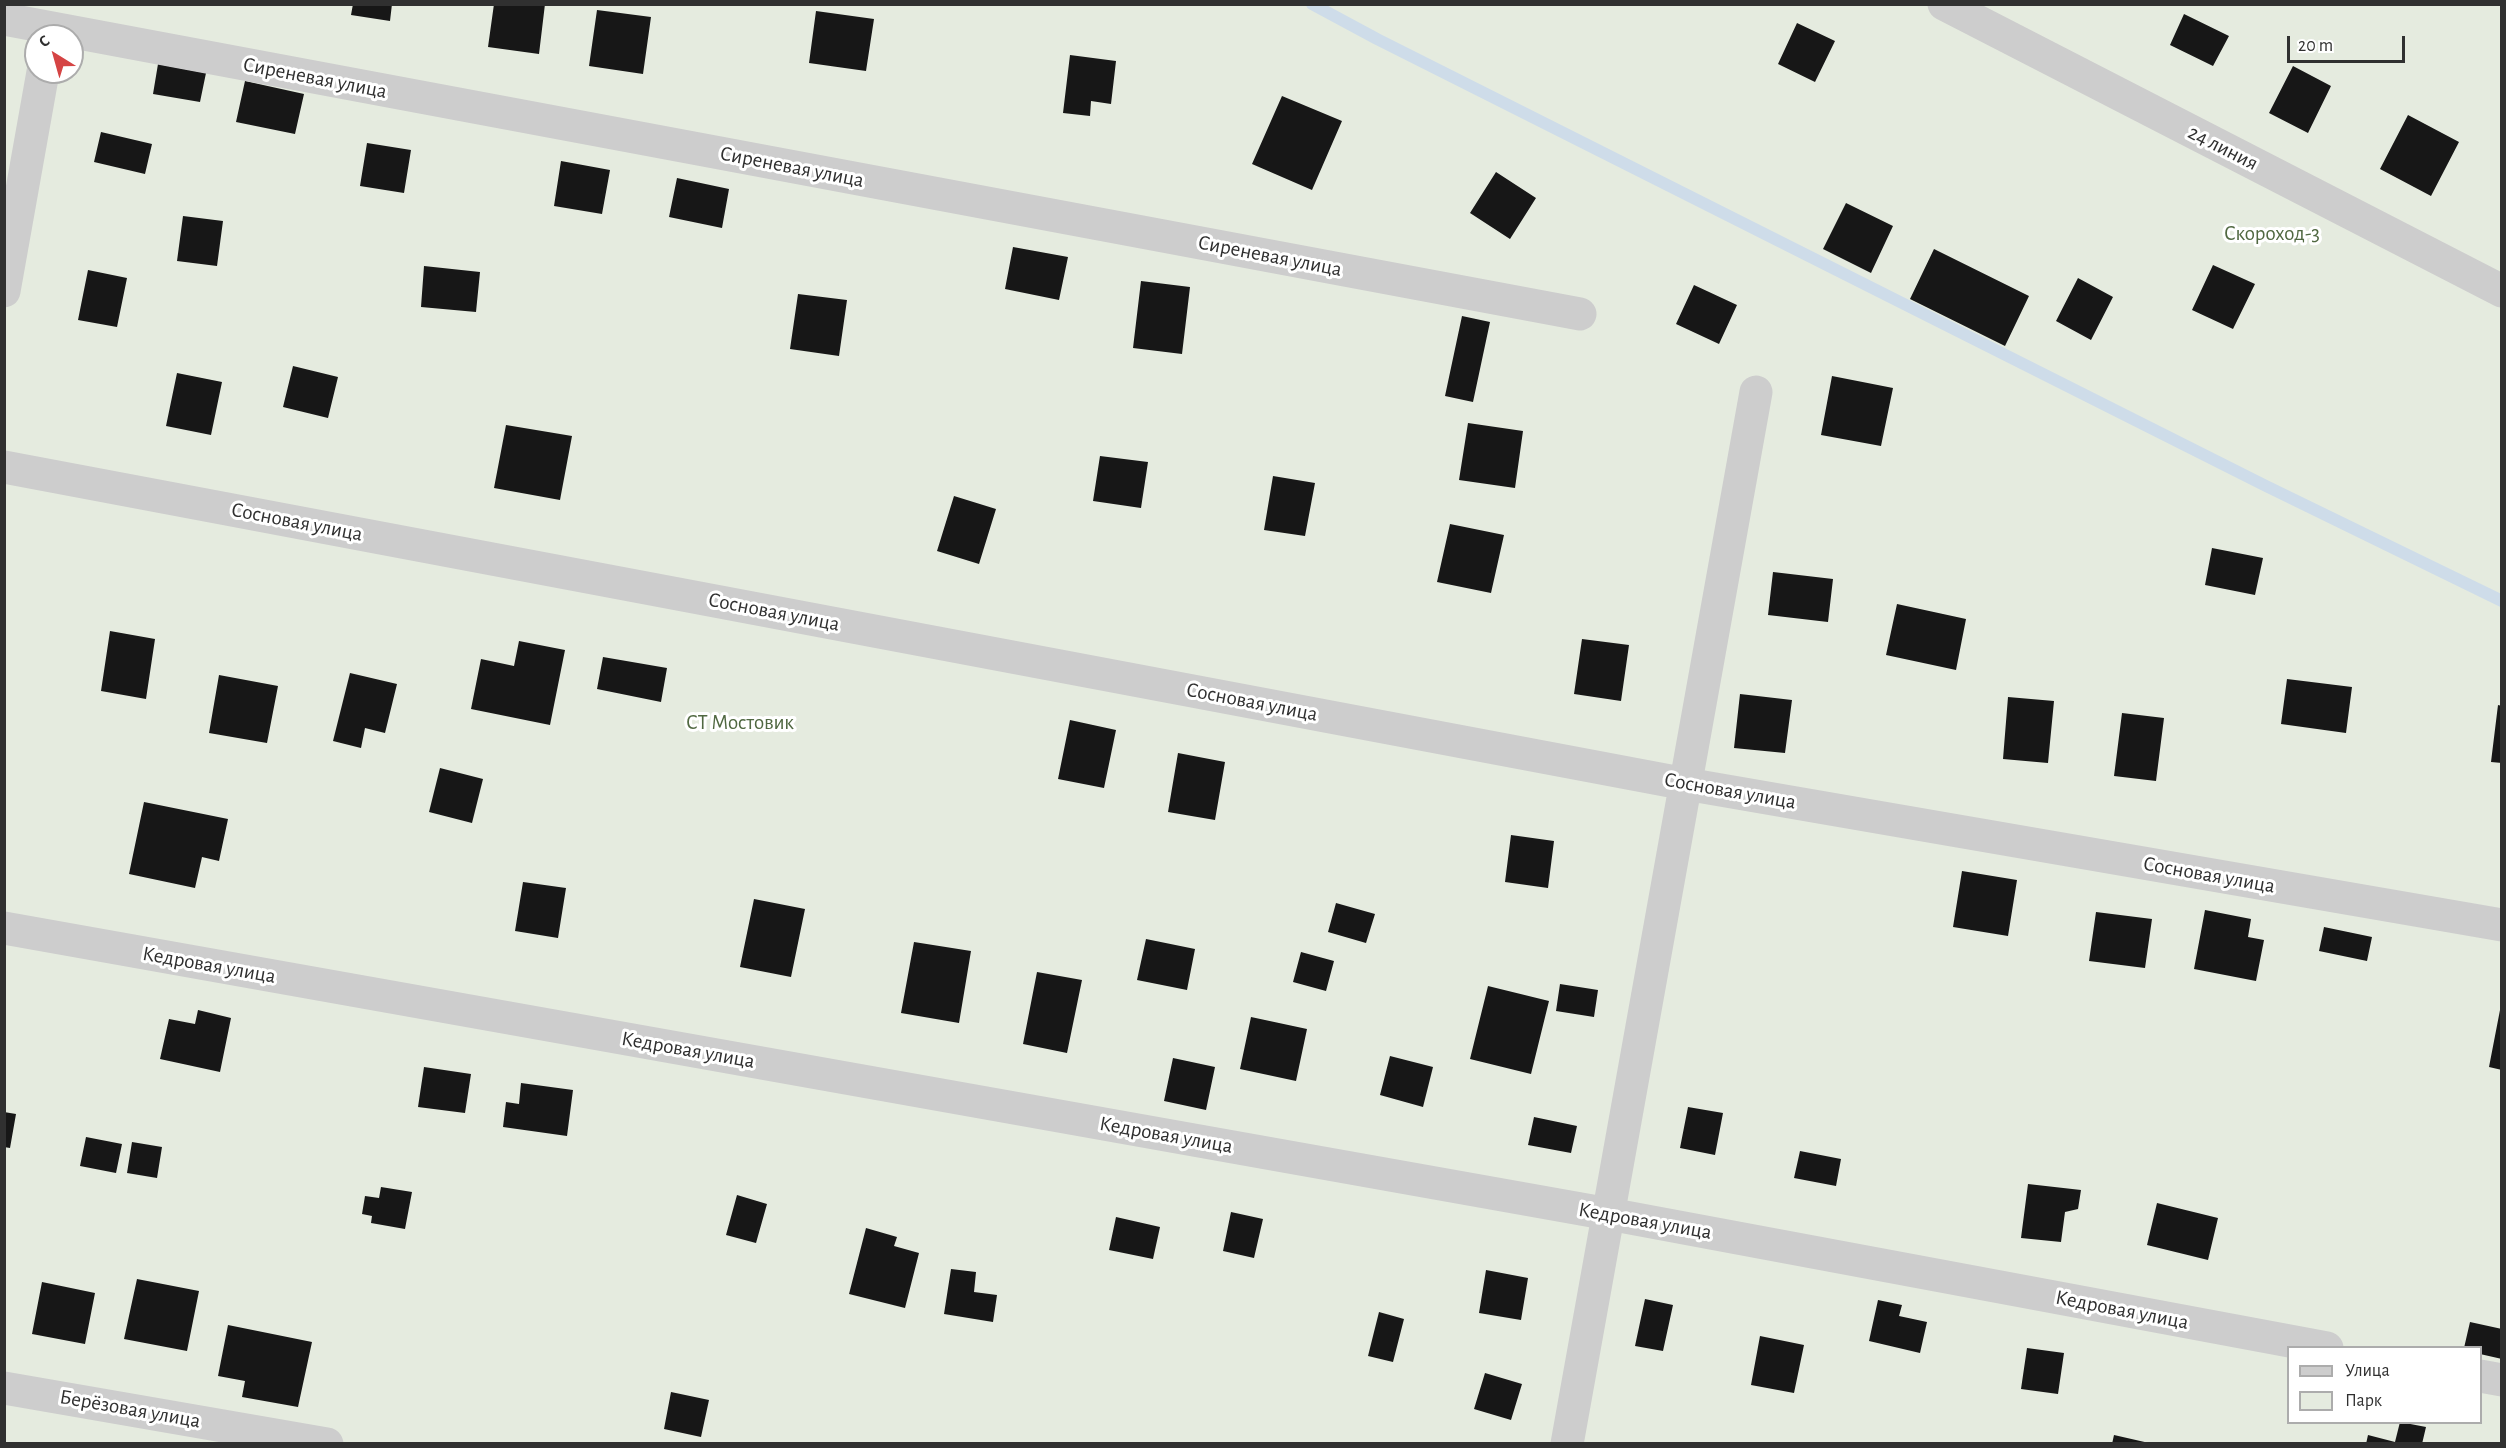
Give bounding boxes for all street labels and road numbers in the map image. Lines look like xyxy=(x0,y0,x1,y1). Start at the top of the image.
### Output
street label: Сиреневая улица xyxy=(241,52,389,104)
street label: 24 линия xyxy=(2184,120,2262,176)
street label: Сиреневая улица xyxy=(718,141,866,193)
street label: Сиреневая улица xyxy=(1196,230,1344,282)
street label: Сосновая улица xyxy=(229,497,365,547)
street label: Сосновая улица xyxy=(706,587,842,637)
street label: Сосновая улица xyxy=(1184,677,1320,727)
street label: Сосновая улица xyxy=(1662,767,1798,815)
street label: Сосновая улица xyxy=(2141,851,2277,899)
street label: Кедровая улица xyxy=(140,941,278,989)
street label: Кедровая улица xyxy=(619,1026,757,1074)
street label: Кедровая улица xyxy=(1097,1111,1235,1159)
street label: Кедровая улица xyxy=(1576,1197,1714,1245)
street label: Кедровая улица xyxy=(2053,1285,2191,1335)
street label: Берёзовая улица xyxy=(58,1384,202,1434)

